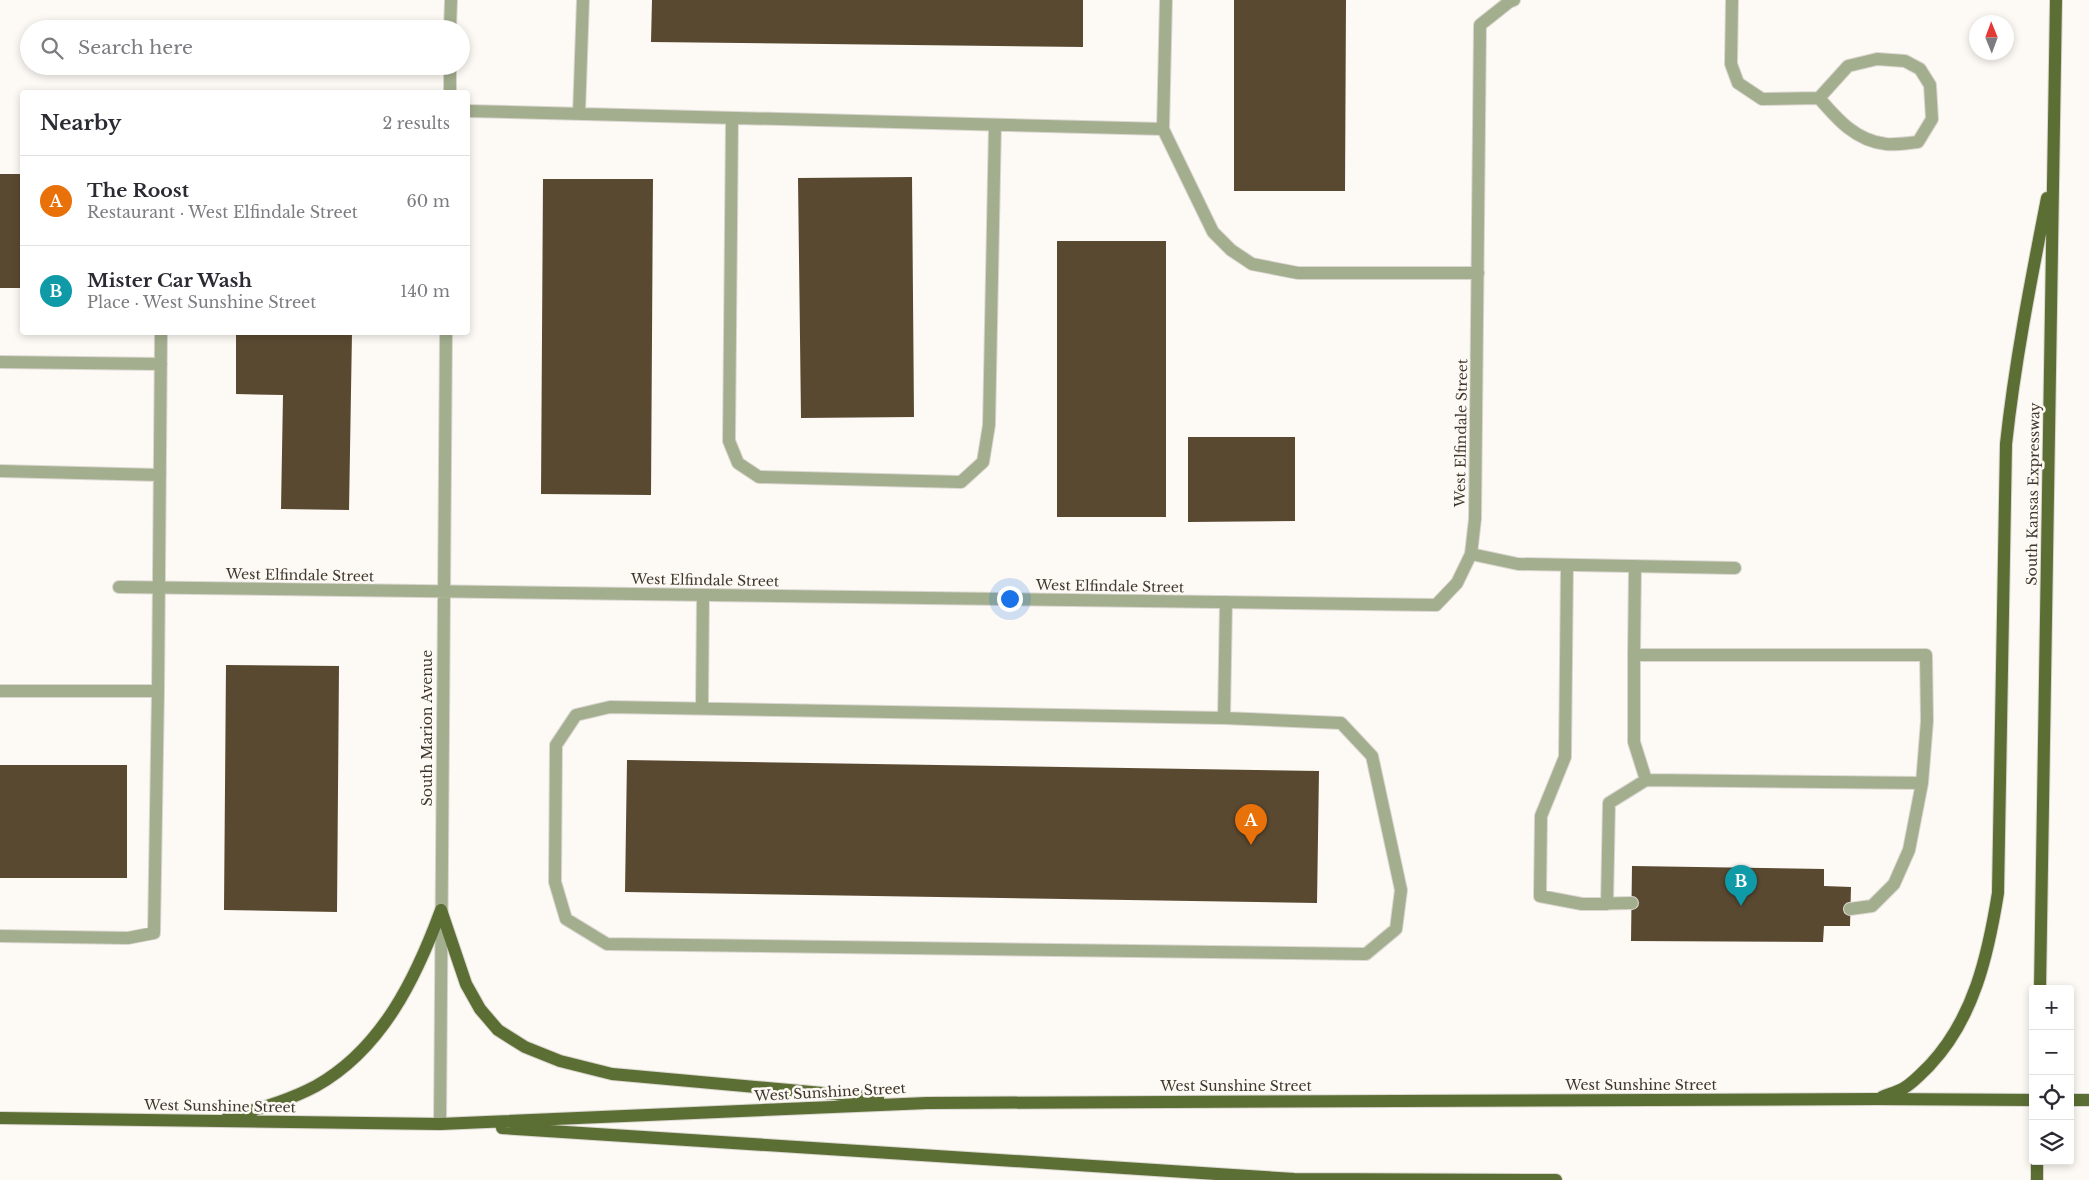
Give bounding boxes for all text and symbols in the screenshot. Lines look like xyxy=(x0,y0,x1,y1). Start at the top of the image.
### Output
north arrow xyxy=(1969,15,2014,60)
search box xyxy=(20,20,470,75)
icon: search xyxy=(38,34,66,62)
text: Search here xyxy=(78,36,193,59)
text: Nearby xyxy=(40,110,121,136)
text: 2 results xyxy=(382,113,450,133)
text: The Roost xyxy=(87,179,189,202)
text: A xyxy=(50,191,62,211)
text: 60 m xyxy=(407,191,450,211)
text: Restaurant · West Elfindale Street xyxy=(87,202,358,222)
text: Mister Car Wash xyxy=(87,269,252,292)
text: B xyxy=(50,281,62,301)
text: 140 m xyxy=(400,281,450,301)
text: Place · West Sunshine Street xyxy=(87,292,316,312)
street label: West Elfindale Street xyxy=(1451,358,1471,508)
street label: South Kansas Expressway xyxy=(2022,402,2044,586)
street label: West Elfindale Street xyxy=(225,565,375,585)
street label: West Elfindale Street xyxy=(630,570,780,590)
street label: West Elfindale Street xyxy=(1035,576,1185,596)
your location xyxy=(997,586,1023,612)
street label: South Marion Avenue xyxy=(418,650,436,806)
pin: A xyxy=(1235,804,1267,845)
pin: B xyxy=(1725,865,1757,906)
map controls xyxy=(2029,985,2074,1165)
button: + xyxy=(2029,985,2074,1030)
button: − xyxy=(2029,1030,2074,1075)
button: locate xyxy=(2029,1075,2074,1120)
street label: West Sunshine Street xyxy=(1564,1076,1718,1094)
street label: West Sunshine Street xyxy=(1159,1077,1313,1095)
street label: West Sunshine Street xyxy=(753,1079,907,1105)
street label: West Sunshine Street xyxy=(143,1096,297,1116)
button: layers xyxy=(2029,1120,2074,1165)

